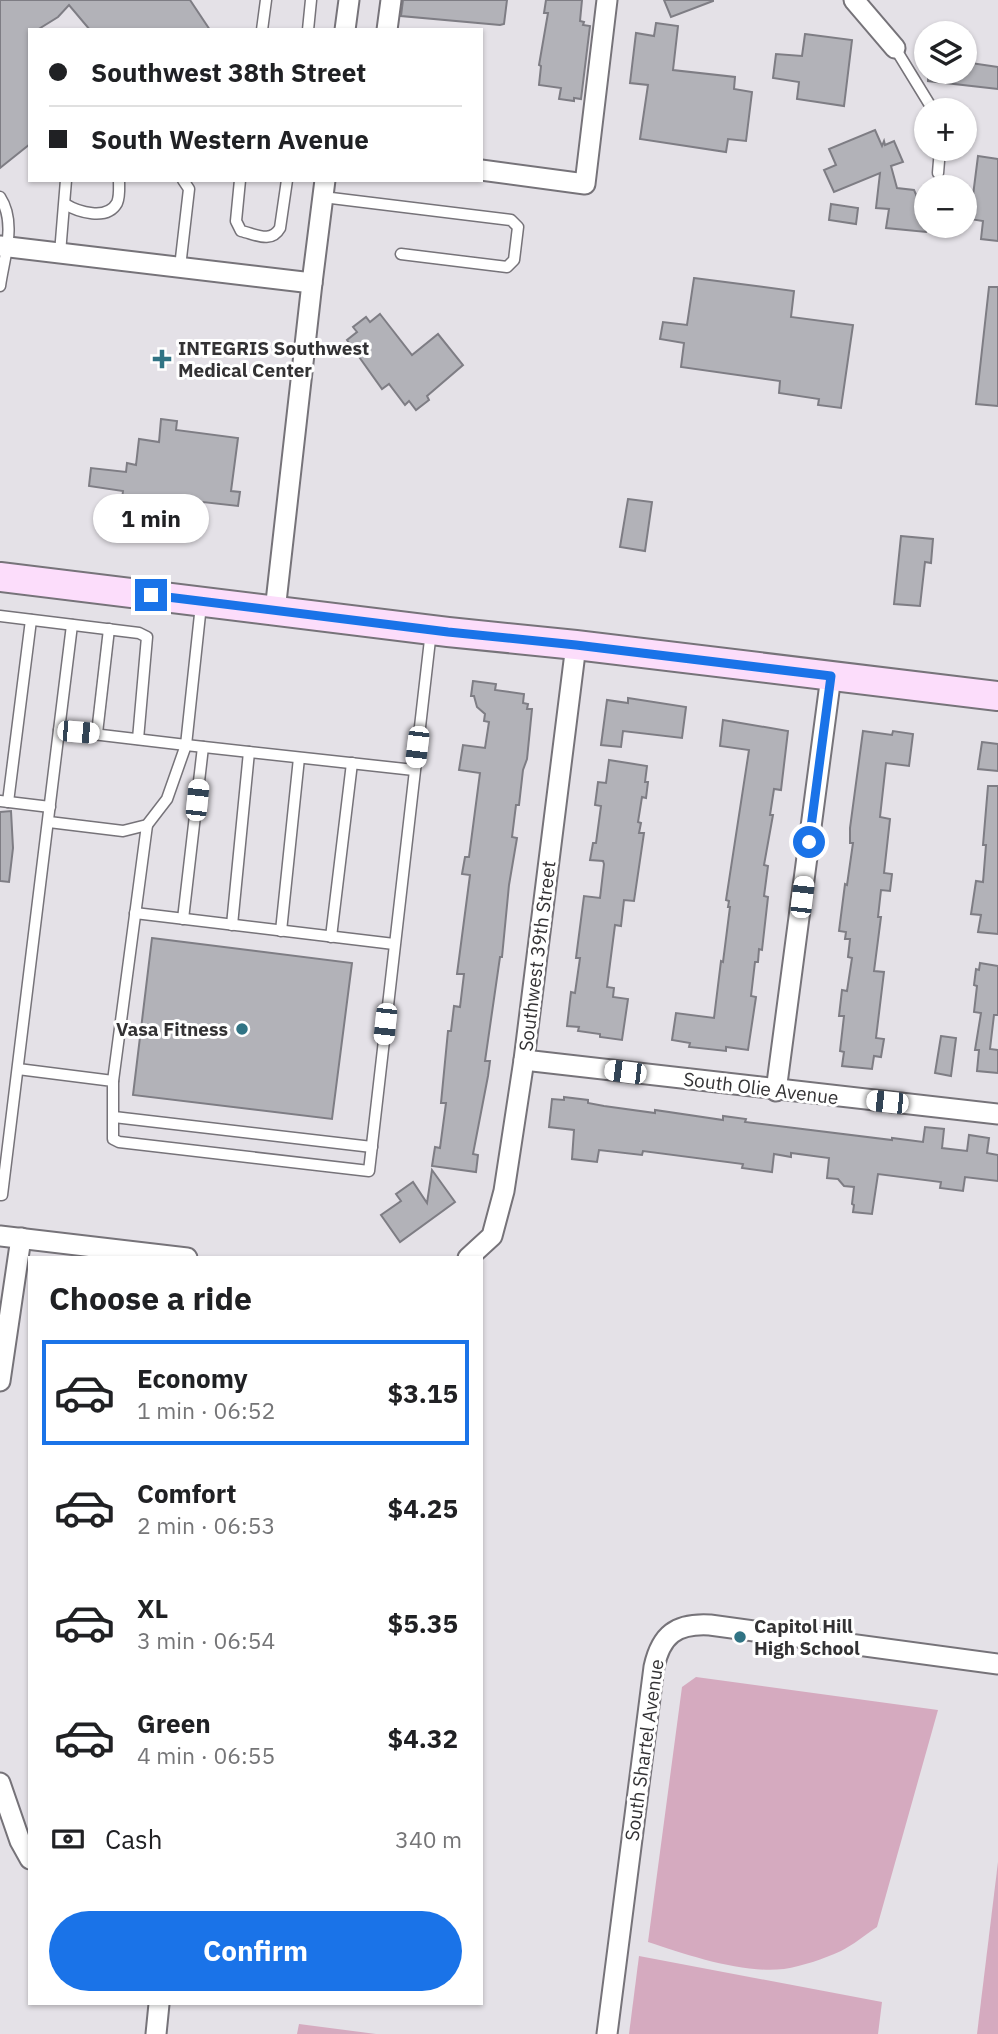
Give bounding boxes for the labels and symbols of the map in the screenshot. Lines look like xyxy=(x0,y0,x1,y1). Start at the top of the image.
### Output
place label: INTEGRIS Southwest Medical Center xyxy=(178,336,369,382)
marker: INTEGRIS Southwest Medical Center xyxy=(152,349,172,369)
callout: 1 min xyxy=(93,494,209,542)
route end xyxy=(135,579,167,611)
car xyxy=(57,720,100,744)
car xyxy=(405,725,430,769)
car xyxy=(185,778,210,822)
route start xyxy=(793,826,825,858)
street label: Southwest 39th Street xyxy=(513,859,561,1053)
car xyxy=(790,875,815,919)
car xyxy=(373,1002,398,1046)
place label: Vasa Fitness xyxy=(116,1017,228,1041)
marker: Vasa Fitness xyxy=(234,1021,250,1037)
car xyxy=(603,1059,648,1085)
street label: South Olie Avenue xyxy=(682,1067,840,1109)
car xyxy=(866,1089,909,1115)
place label: Capitol Hill High School xyxy=(754,1614,860,1660)
marker: Capitol Hill High School xyxy=(732,1629,748,1645)
street label: South Shartel Avenue xyxy=(619,1657,669,1843)

